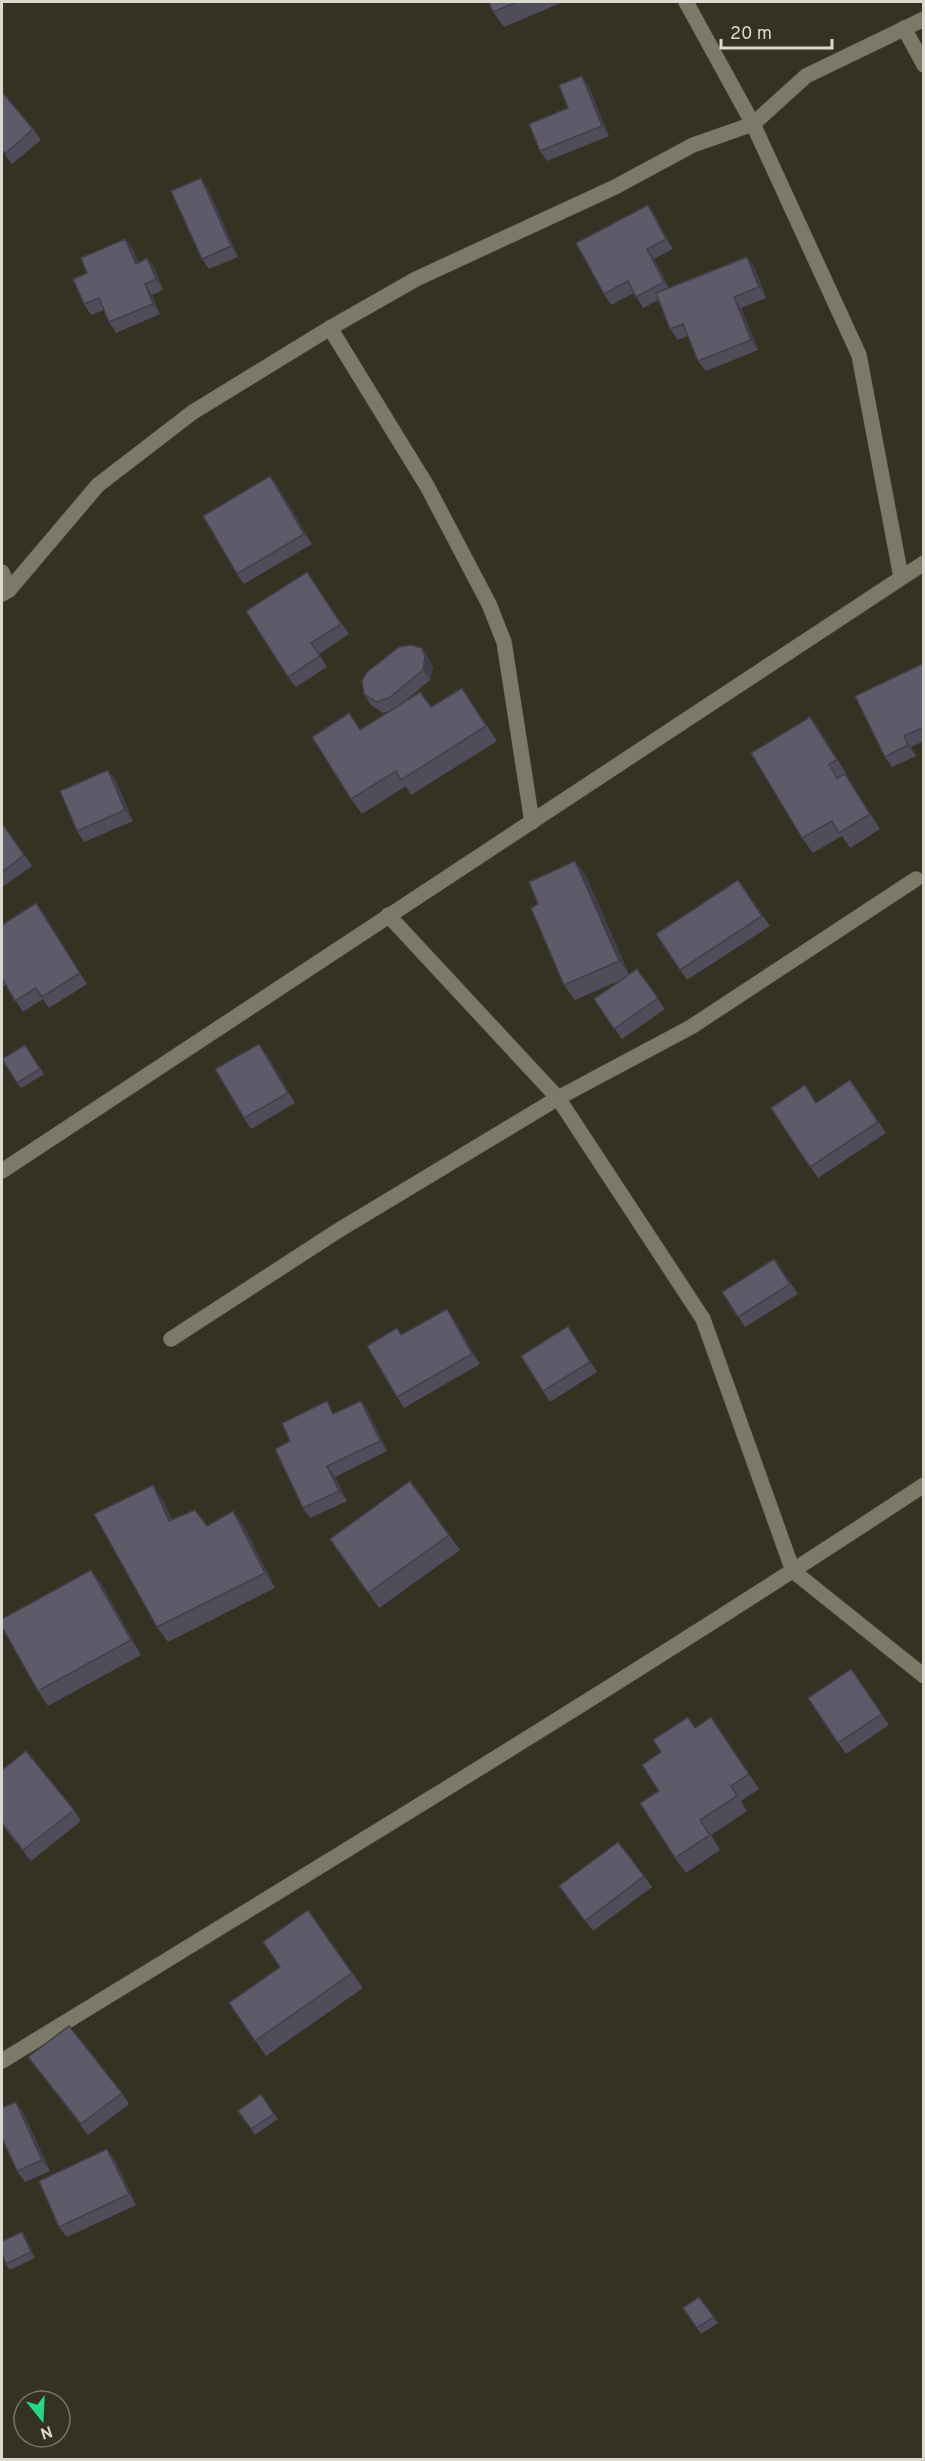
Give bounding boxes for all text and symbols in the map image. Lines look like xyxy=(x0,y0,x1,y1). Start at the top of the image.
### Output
scale bar xyxy=(721,12,832,50)
text: 20 m xyxy=(730,23,772,46)
north arrow xyxy=(12,2389,72,2449)
text: N xyxy=(37,2420,55,2443)

